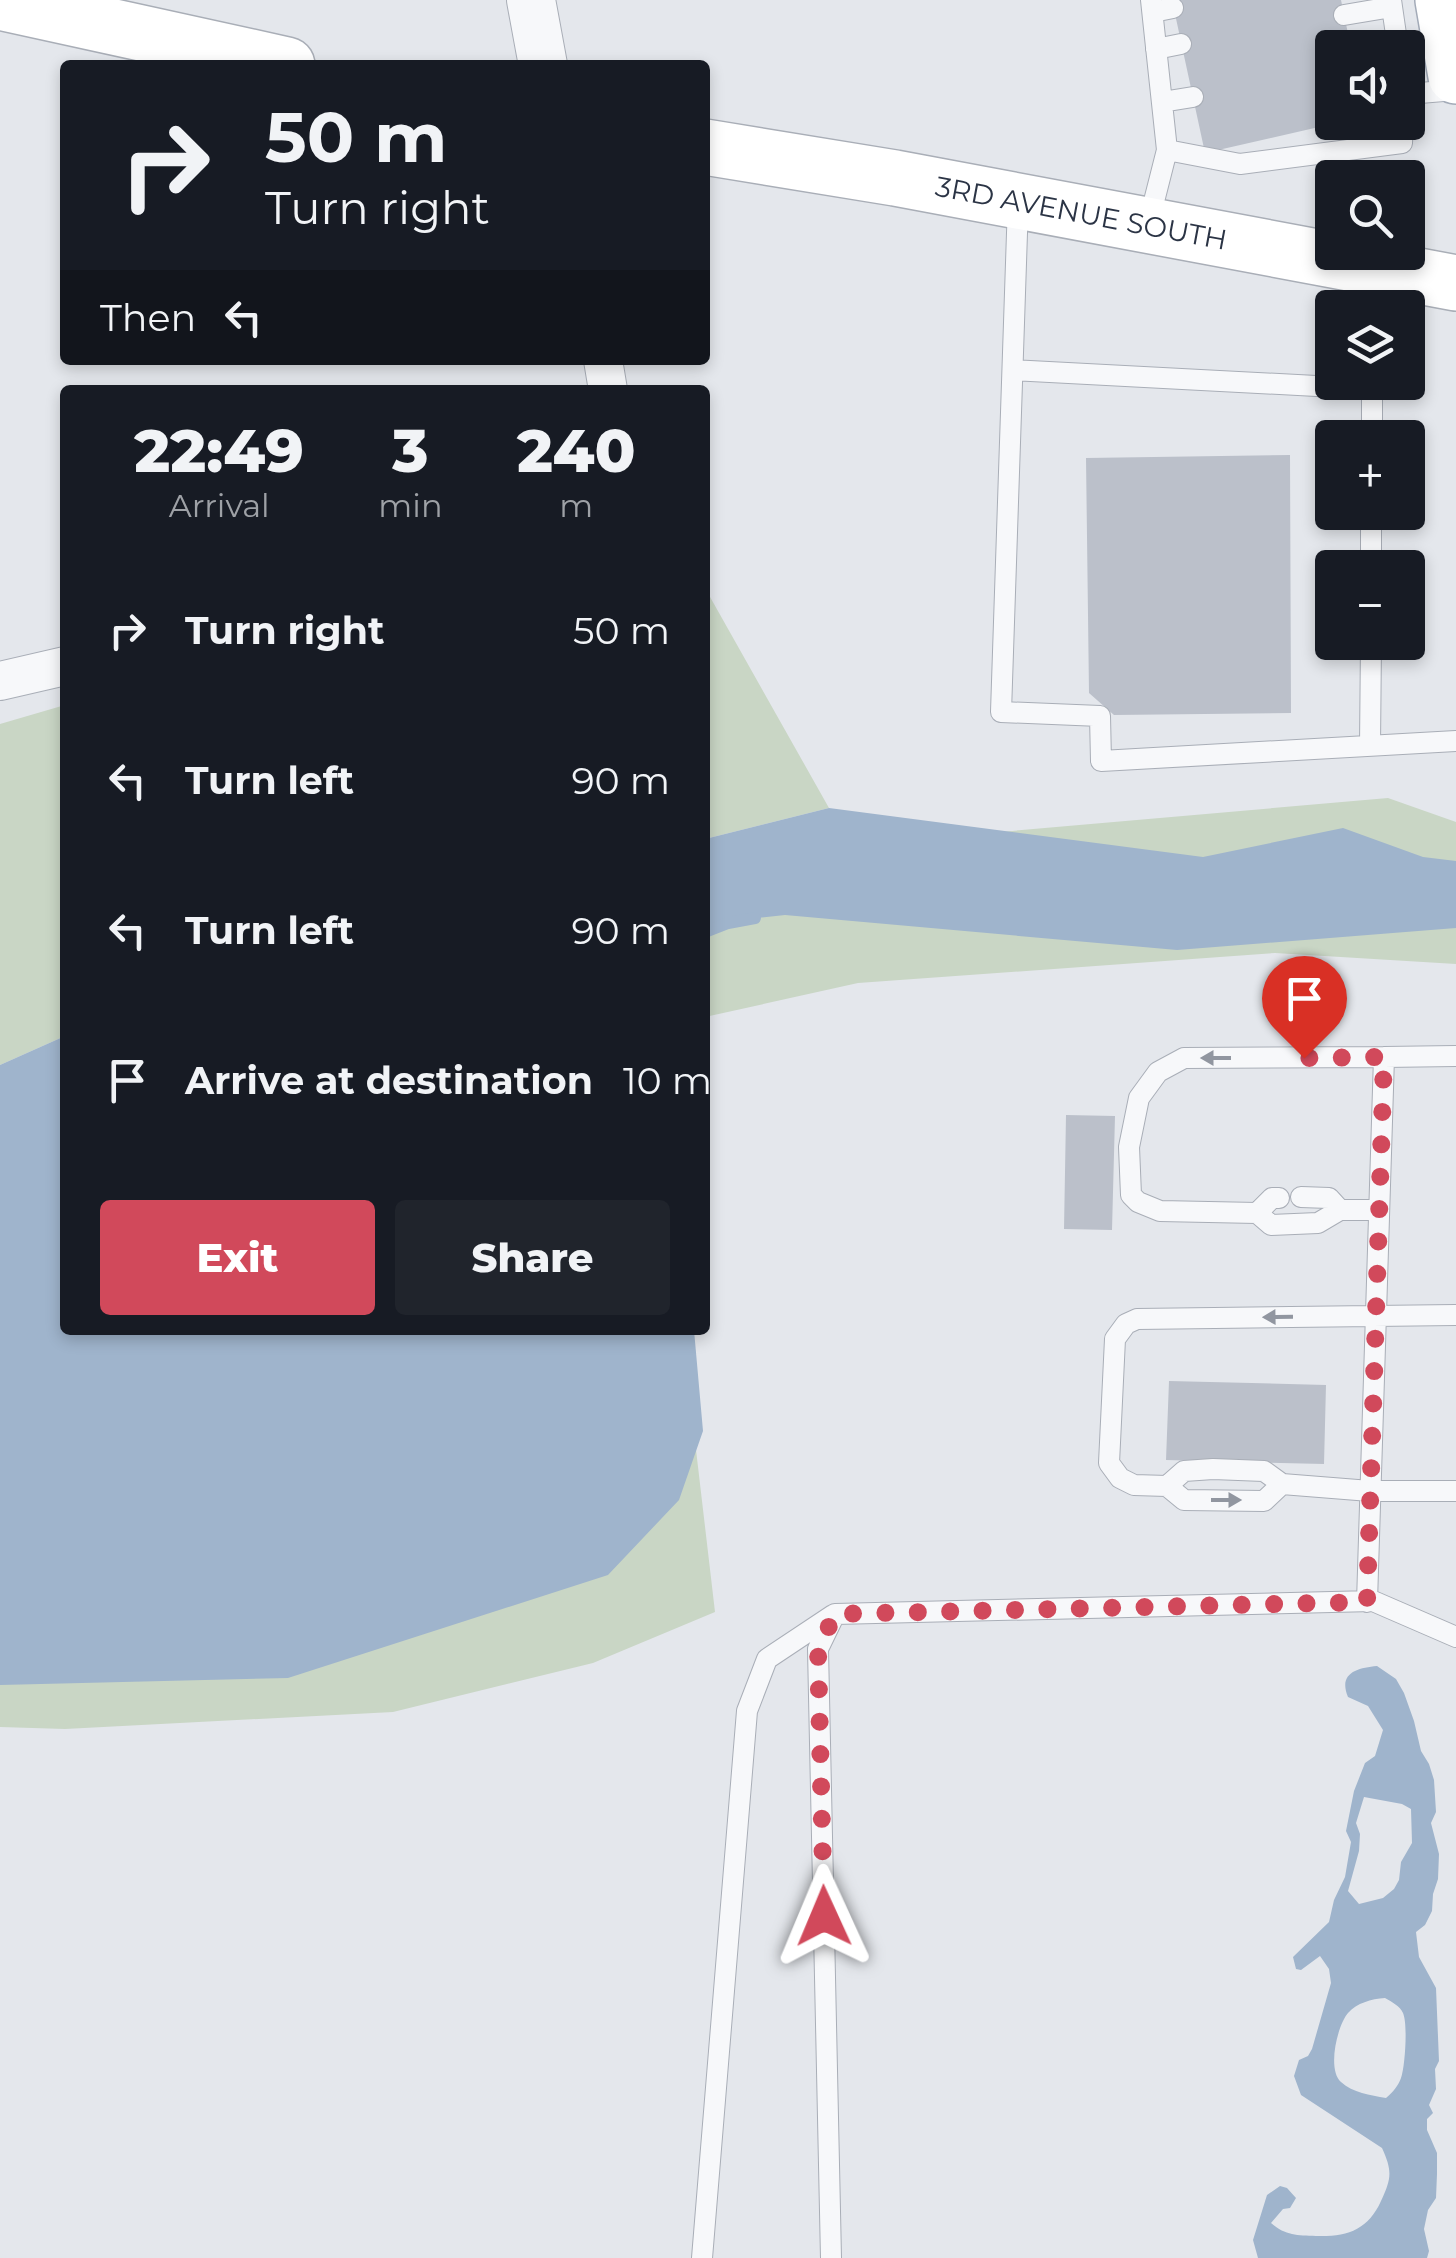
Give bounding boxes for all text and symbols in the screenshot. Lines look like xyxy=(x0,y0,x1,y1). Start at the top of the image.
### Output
map controls xyxy=(1315,30,1425,660)
button: sound xyxy=(1315,30,1425,140)
text: 50 m xyxy=(265,94,447,180)
icon: right xyxy=(100,100,230,230)
button: search xyxy=(1315,160,1425,270)
street label: 3RD AVENUE SOUTH xyxy=(933,169,1230,257)
text: Turn right xyxy=(265,180,490,235)
icon: left xyxy=(216,290,271,345)
button: layers xyxy=(1315,290,1425,400)
text: Then xyxy=(100,294,196,341)
text: 22:49 xyxy=(134,414,304,487)
text: 3 xyxy=(392,414,429,487)
text: 240 xyxy=(517,414,636,487)
button: + xyxy=(1315,420,1425,530)
text: Arrival xyxy=(169,486,270,525)
text: min xyxy=(378,486,443,525)
text: m xyxy=(559,486,593,525)
button: − xyxy=(1315,550,1425,660)
icon: right xyxy=(100,603,155,658)
text: Turn right xyxy=(185,607,384,654)
text: 50 m xyxy=(573,607,670,654)
icon: left xyxy=(100,753,155,808)
text: Turn left xyxy=(185,757,354,804)
text: 90 m xyxy=(571,757,670,804)
icon: left xyxy=(100,903,155,958)
text: Turn left xyxy=(185,907,354,954)
text: 90 m xyxy=(571,907,670,954)
pin xyxy=(1262,956,1347,1059)
icon: arrive xyxy=(1277,971,1332,1026)
one-way arrow xyxy=(1200,1050,1232,1066)
icon: arrive xyxy=(100,1053,155,1108)
text: Arrive at destination xyxy=(185,1057,593,1104)
text: 10 m xyxy=(623,1057,712,1104)
button: Exit xyxy=(100,1200,375,1315)
button: Share xyxy=(395,1200,670,1315)
one-way arrow xyxy=(1262,1310,1294,1326)
one-way arrow xyxy=(1210,1492,1242,1508)
position arrow xyxy=(772,1864,876,1968)

